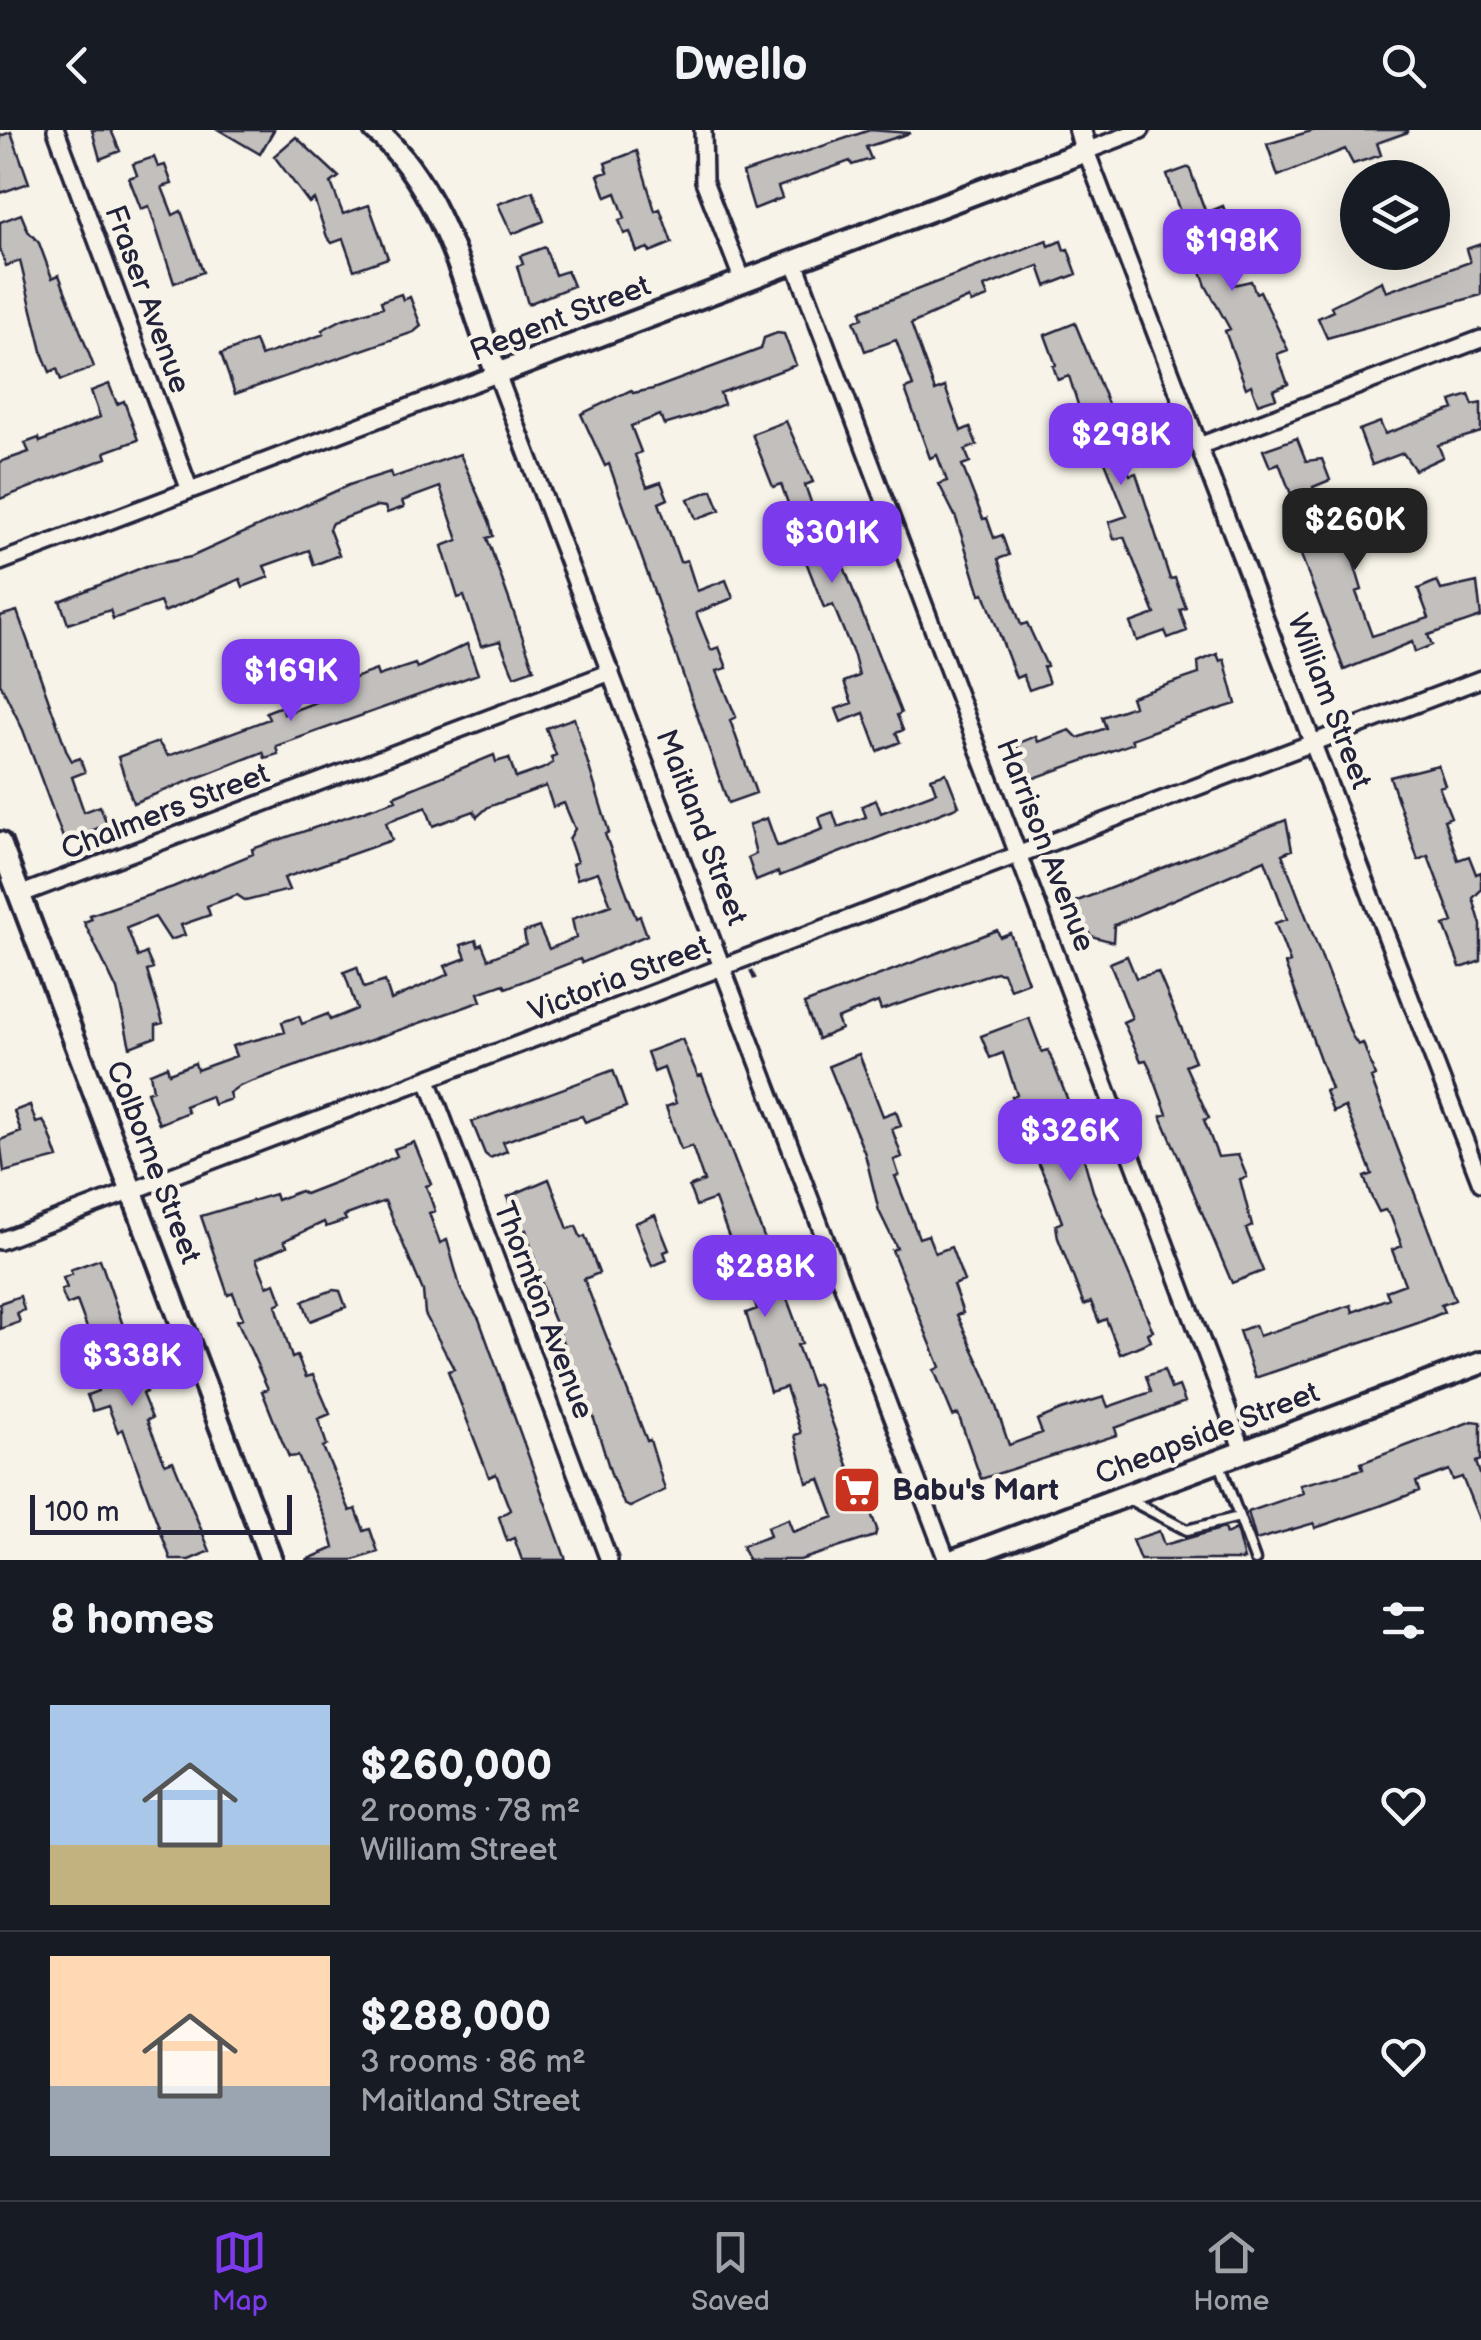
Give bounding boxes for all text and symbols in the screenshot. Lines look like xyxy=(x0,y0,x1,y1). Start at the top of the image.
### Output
icon: back xyxy=(50,38,105,93)
text: Dwello xyxy=(673,38,808,93)
icon: search xyxy=(1376,38,1431,93)
map controls xyxy=(1340,160,1450,270)
button: layers xyxy=(1340,160,1450,270)
street label: Fraser Avenue xyxy=(96,200,198,398)
pin: $198K xyxy=(1162,209,1302,294)
text: $198K xyxy=(1185,222,1279,261)
street label: Regent Street xyxy=(465,268,656,370)
pin: $298K xyxy=(1051,403,1191,488)
text: $298K xyxy=(1071,416,1171,455)
pin: $260K xyxy=(1285,488,1425,573)
pin: $301K xyxy=(762,501,902,586)
text: $260K xyxy=(1304,501,1406,540)
text: $301K xyxy=(785,514,879,553)
street label: William Street xyxy=(1279,609,1379,794)
pin: $169K xyxy=(221,639,361,724)
text: $169K xyxy=(244,652,338,691)
street label: Maitland Street xyxy=(647,724,755,930)
street label: Harrison Avenue xyxy=(988,734,1102,957)
street label: Chalmers Street xyxy=(56,756,274,868)
street label: Victoria Street xyxy=(523,928,715,1030)
street label: Colborne Street xyxy=(98,1056,208,1269)
pin: $326K xyxy=(1000,1099,1140,1184)
text: $326K xyxy=(1020,1112,1120,1151)
street label: Thornton Avenue xyxy=(485,1197,601,1424)
pin: $288K xyxy=(695,1235,835,1320)
text: $288K xyxy=(715,1248,815,1287)
pin: $338K xyxy=(62,1324,202,1409)
text: $338K xyxy=(82,1337,182,1376)
street label: Cheapside Street xyxy=(1090,1375,1324,1493)
supermarket icon: Babu's Mart xyxy=(831,1464,883,1516)
place label: Babu's Mart xyxy=(892,1473,1059,1509)
scale bar xyxy=(30,1490,292,1534)
text: 100 m xyxy=(45,1496,119,1529)
icon: filters xyxy=(1376,1593,1431,1648)
text: 8 homes xyxy=(50,1595,214,1646)
text: $260,000 xyxy=(360,1741,552,1792)
icon: home xyxy=(130,1745,250,1865)
icon: heart xyxy=(1376,1778,1431,1833)
text: 2 rooms · 78 m² xyxy=(360,1792,580,1831)
text: William Street xyxy=(360,1831,557,1870)
text: $288,000 xyxy=(360,1992,551,2043)
icon: home xyxy=(130,1996,250,2116)
icon: heart xyxy=(1376,2029,1431,2084)
text: 3 rooms · 86 m² xyxy=(360,2043,586,2082)
text: Maitland Street xyxy=(360,2082,580,2121)
tab: Map xyxy=(212,2225,268,2318)
tab: Saved xyxy=(691,2225,770,2318)
tab: Home xyxy=(1193,2225,1269,2318)

